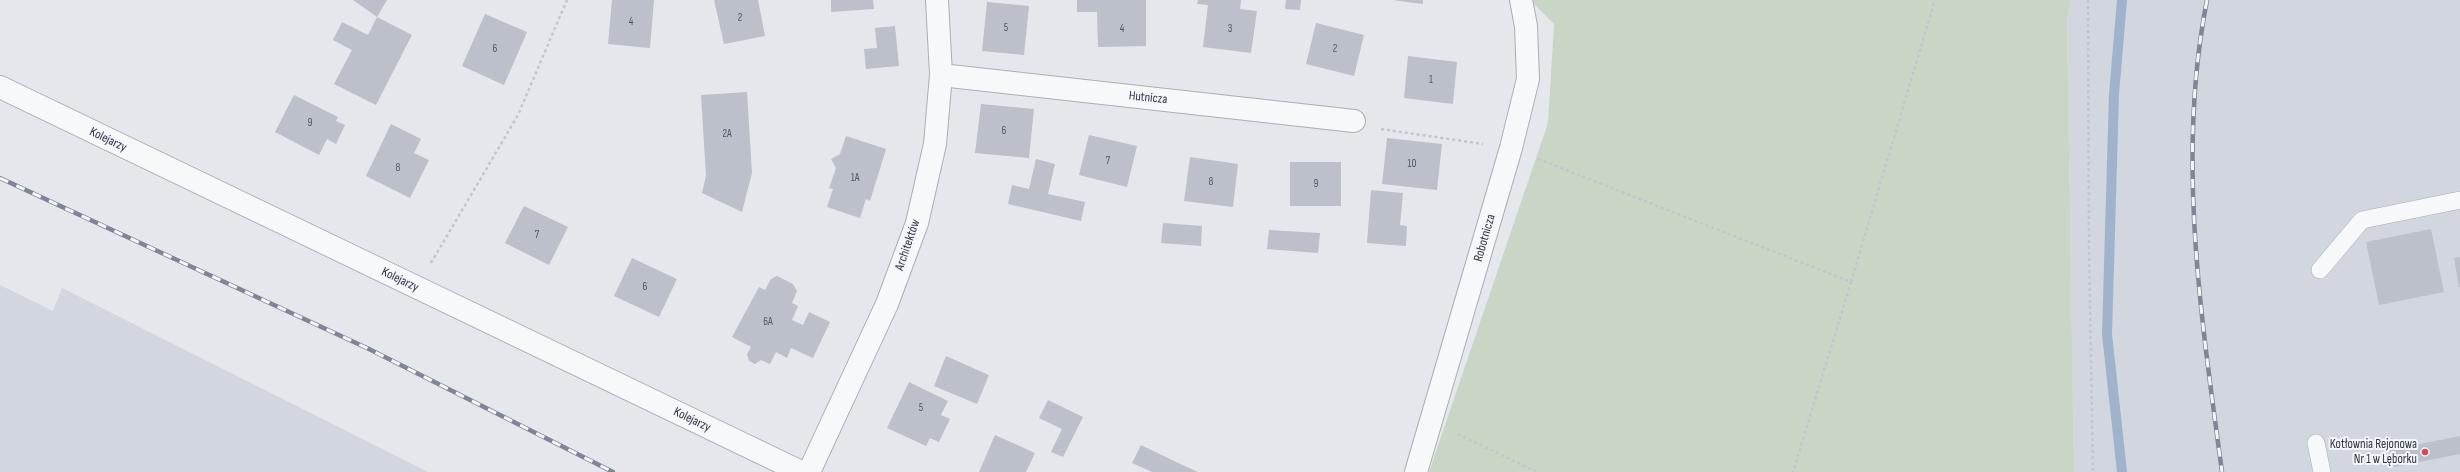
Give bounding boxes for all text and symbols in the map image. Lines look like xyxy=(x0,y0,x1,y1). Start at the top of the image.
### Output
house number: 2 xyxy=(738,11,742,25)
house number: 4 xyxy=(629,15,633,29)
house number: 5 xyxy=(1004,21,1008,35)
house number: 4 xyxy=(1120,22,1124,36)
house number: 3 xyxy=(1228,22,1232,36)
house number: 6 xyxy=(493,42,497,56)
house number: 2 xyxy=(1333,42,1337,56)
house number: 1 xyxy=(1429,73,1433,87)
street label: Hutnicza xyxy=(1128,88,1168,108)
house number: 9 xyxy=(308,116,312,130)
street label: Kolejarzy xyxy=(87,124,129,156)
house number: 6 xyxy=(1002,124,1006,138)
house number: 2A xyxy=(722,127,732,141)
house number: 7 xyxy=(1106,154,1110,168)
house number: 10 xyxy=(1408,157,1416,171)
house number: 8 xyxy=(396,161,400,175)
house number: 1A xyxy=(851,171,859,185)
house number: 8 xyxy=(1209,175,1213,189)
house number: 9 xyxy=(1314,177,1318,191)
street label: Robotnicza xyxy=(1471,212,1499,264)
street label: Architektów xyxy=(892,217,924,273)
house number: 7 xyxy=(535,228,539,242)
street label: Kolejarzy xyxy=(379,264,421,296)
house number: 6 xyxy=(643,280,647,294)
house number: 6A xyxy=(763,315,773,329)
house number: 5 xyxy=(919,401,923,415)
street label: Kolejarzy xyxy=(671,404,713,436)
place label: Kotłownia Rejonowa Nr 1 w Lęborku xyxy=(2330,437,2417,468)
marker: Kotłownia Rejonowa Nr 1 w Lęborku xyxy=(2420,447,2430,457)

